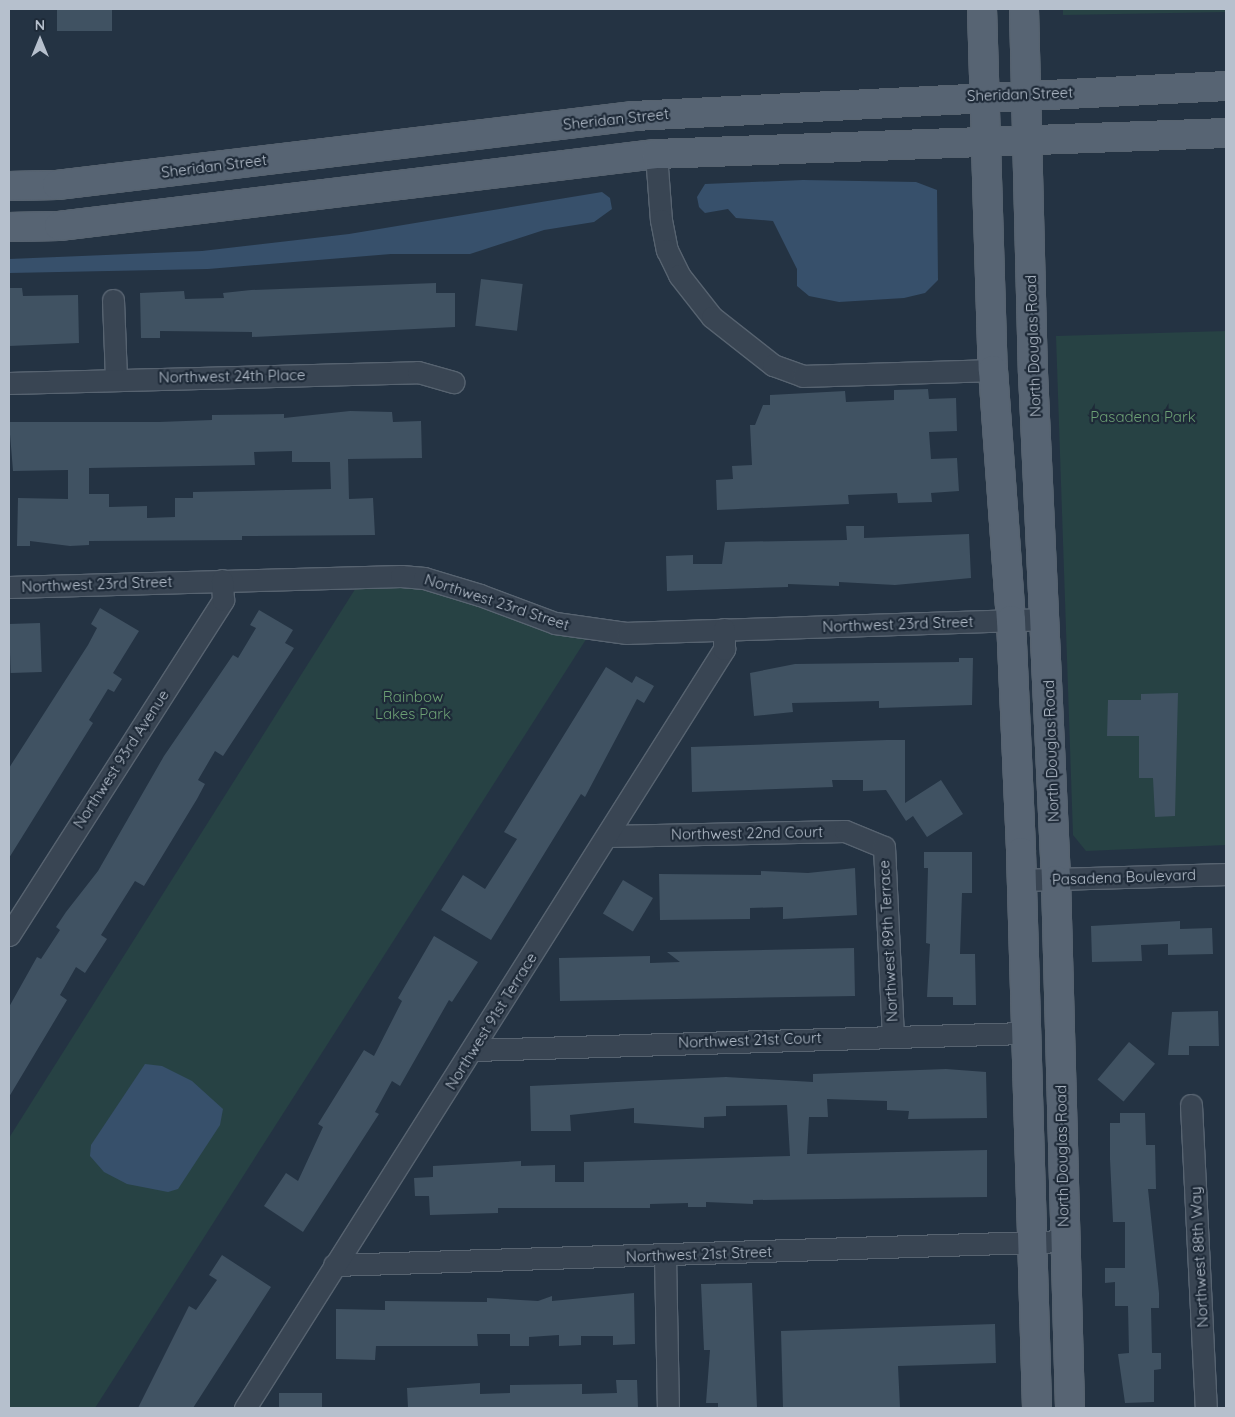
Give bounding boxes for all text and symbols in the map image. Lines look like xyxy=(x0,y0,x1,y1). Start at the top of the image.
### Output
north arrow xyxy=(15,15,65,65)
text: N xyxy=(35,16,45,34)
street label: Sheridan Street xyxy=(967,83,1073,105)
street label: Sheridan Street xyxy=(562,104,670,134)
street label: Sheridan Street xyxy=(160,151,268,181)
street label: North Douglas Road xyxy=(1022,275,1044,417)
street label: Northwest 24th Place xyxy=(158,366,306,386)
park label: Pasadena Park xyxy=(1090,408,1196,426)
street label: Northwest 23rd Street xyxy=(422,570,572,634)
street label: Northwest 23rd Street xyxy=(21,572,173,596)
street label: Northwest 23rd Street xyxy=(822,612,974,636)
street label: North Douglas Road xyxy=(1040,680,1062,822)
street label: Northwest 93rd Avenue xyxy=(69,686,173,832)
park label: Rainbow Lakes Park xyxy=(375,687,451,722)
street label: Northwest 22nd Court xyxy=(671,823,823,843)
street label: Northwest 89th Terrace xyxy=(875,860,901,1022)
street label: Pasadena Boulevard xyxy=(1052,865,1196,889)
street label: Northwest 91st Terrace xyxy=(441,949,541,1093)
street label: Northwest 21st Court xyxy=(678,1028,822,1052)
street label: North Douglas Road xyxy=(1052,1085,1072,1227)
street label: Northwest 88th Way xyxy=(1186,1186,1212,1328)
street label: Northwest 21st Street xyxy=(626,1242,772,1266)

